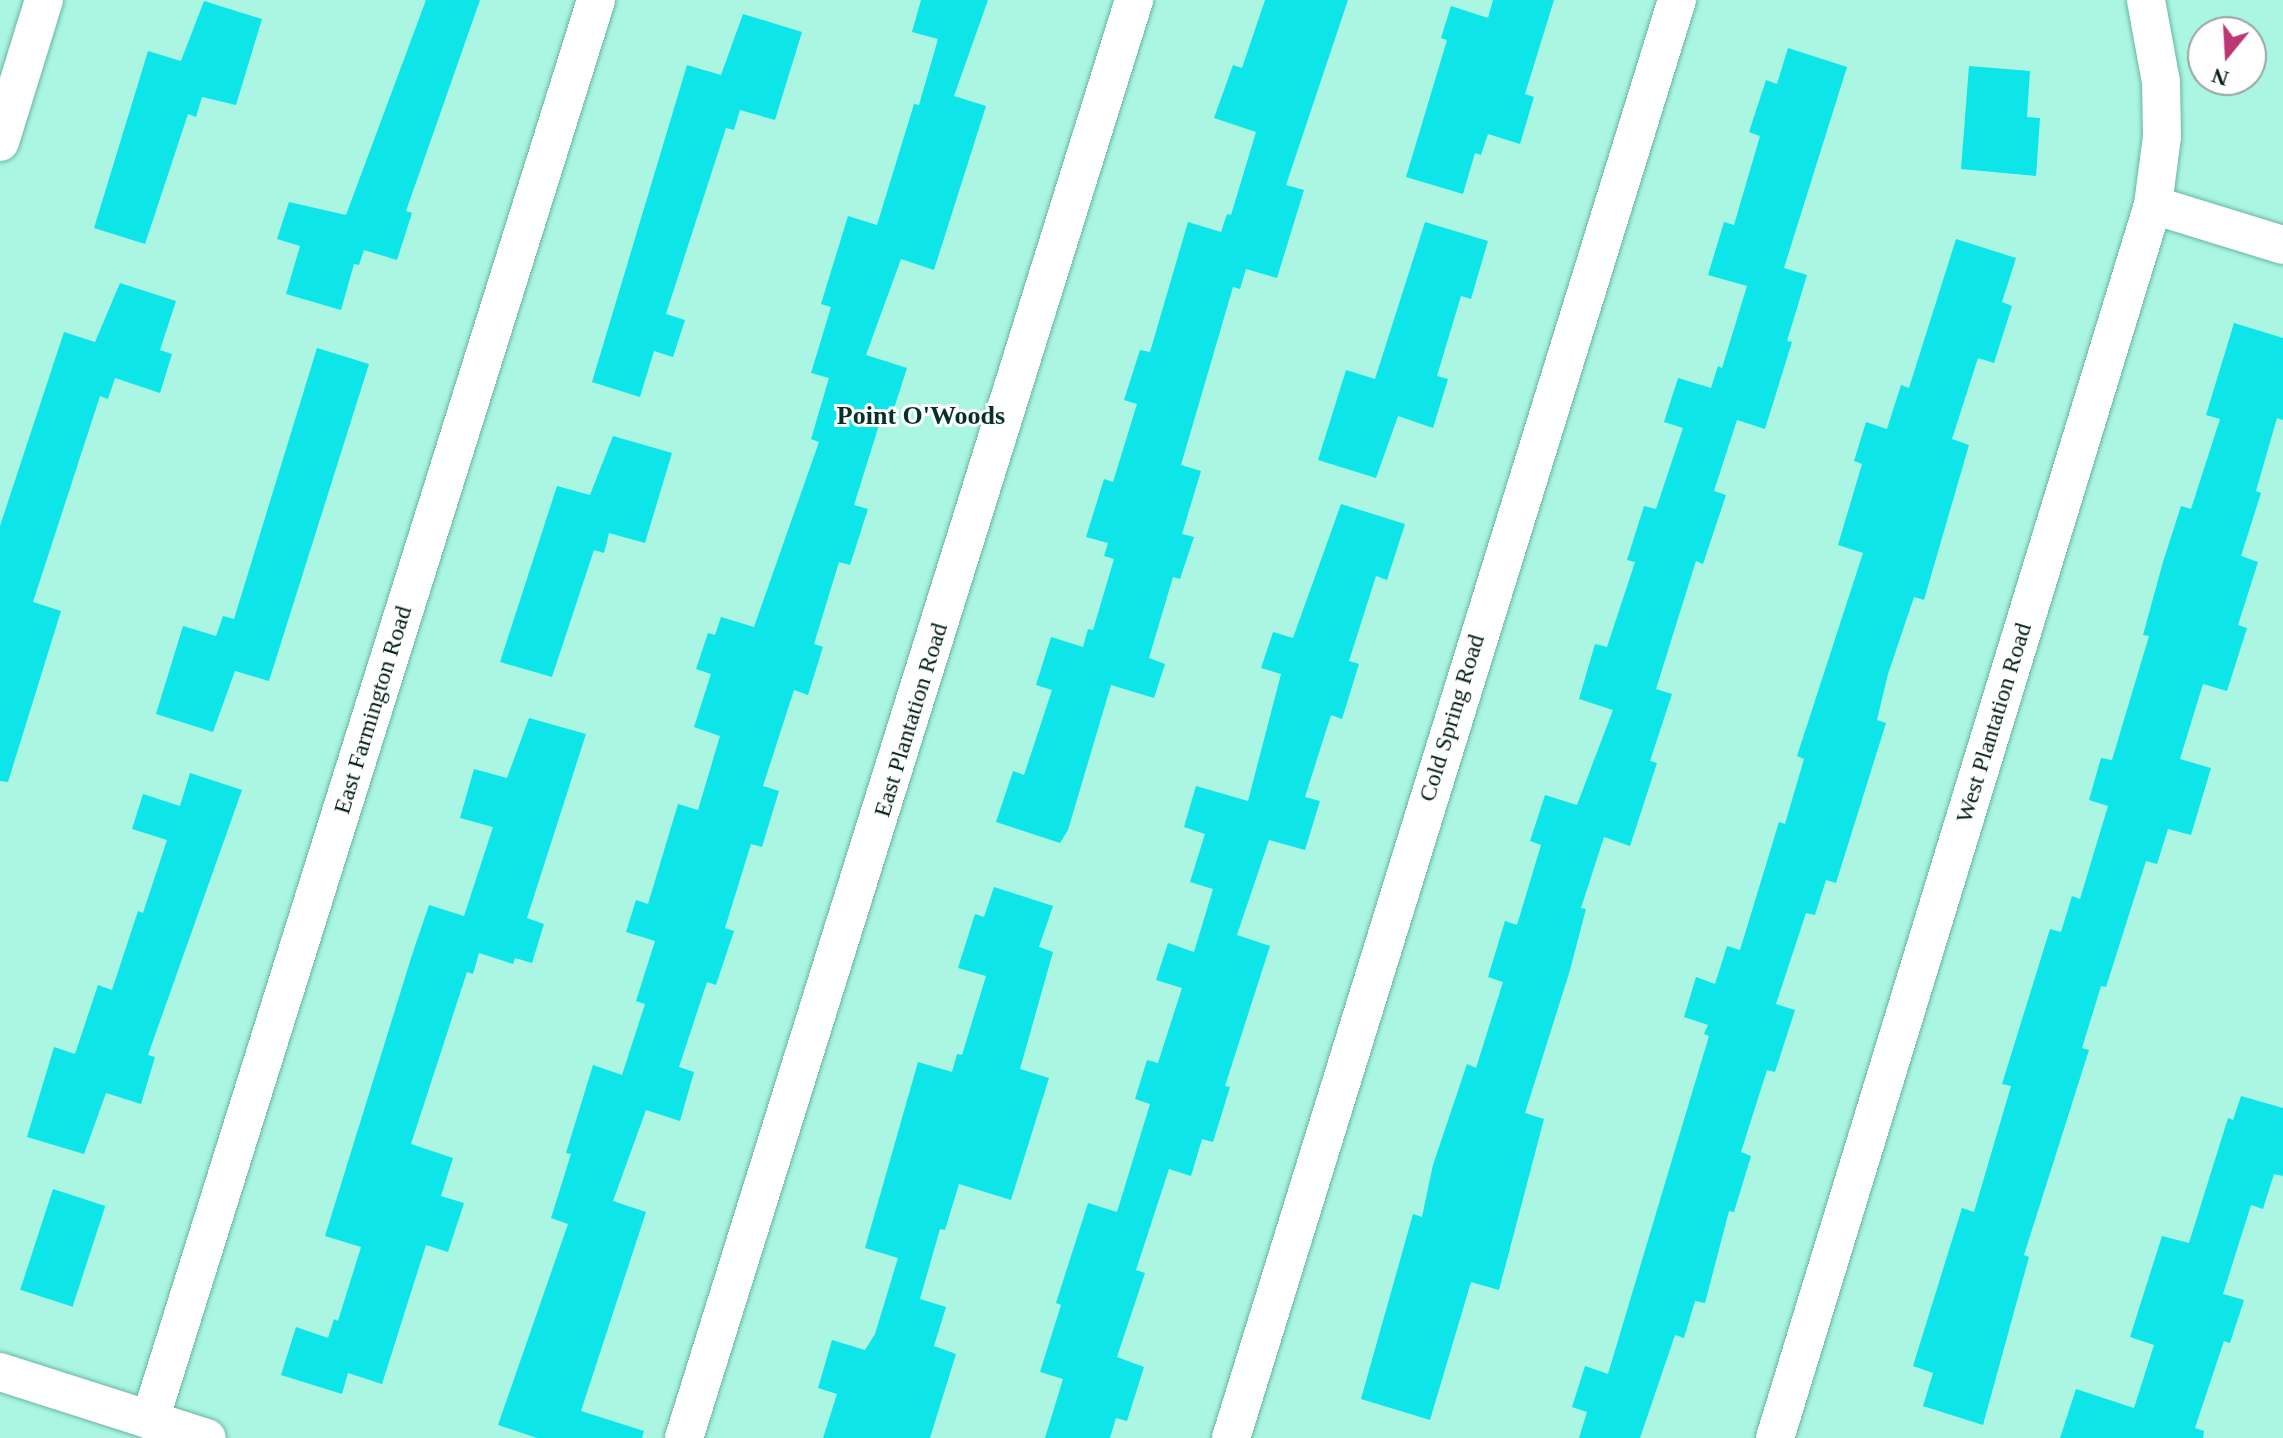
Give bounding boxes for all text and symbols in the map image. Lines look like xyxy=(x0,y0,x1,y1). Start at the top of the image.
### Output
north arrow xyxy=(2187,16,2267,96)
text: N xyxy=(2209,63,2231,92)
district label: Point O'Woods xyxy=(837,400,1005,432)
street label: East Farmington Road xyxy=(328,603,418,817)
street label: East Plantation Road xyxy=(868,620,954,820)
street label: West Plantation Road xyxy=(1950,620,2038,826)
street label: Cold Spring Road xyxy=(1413,631,1491,805)

